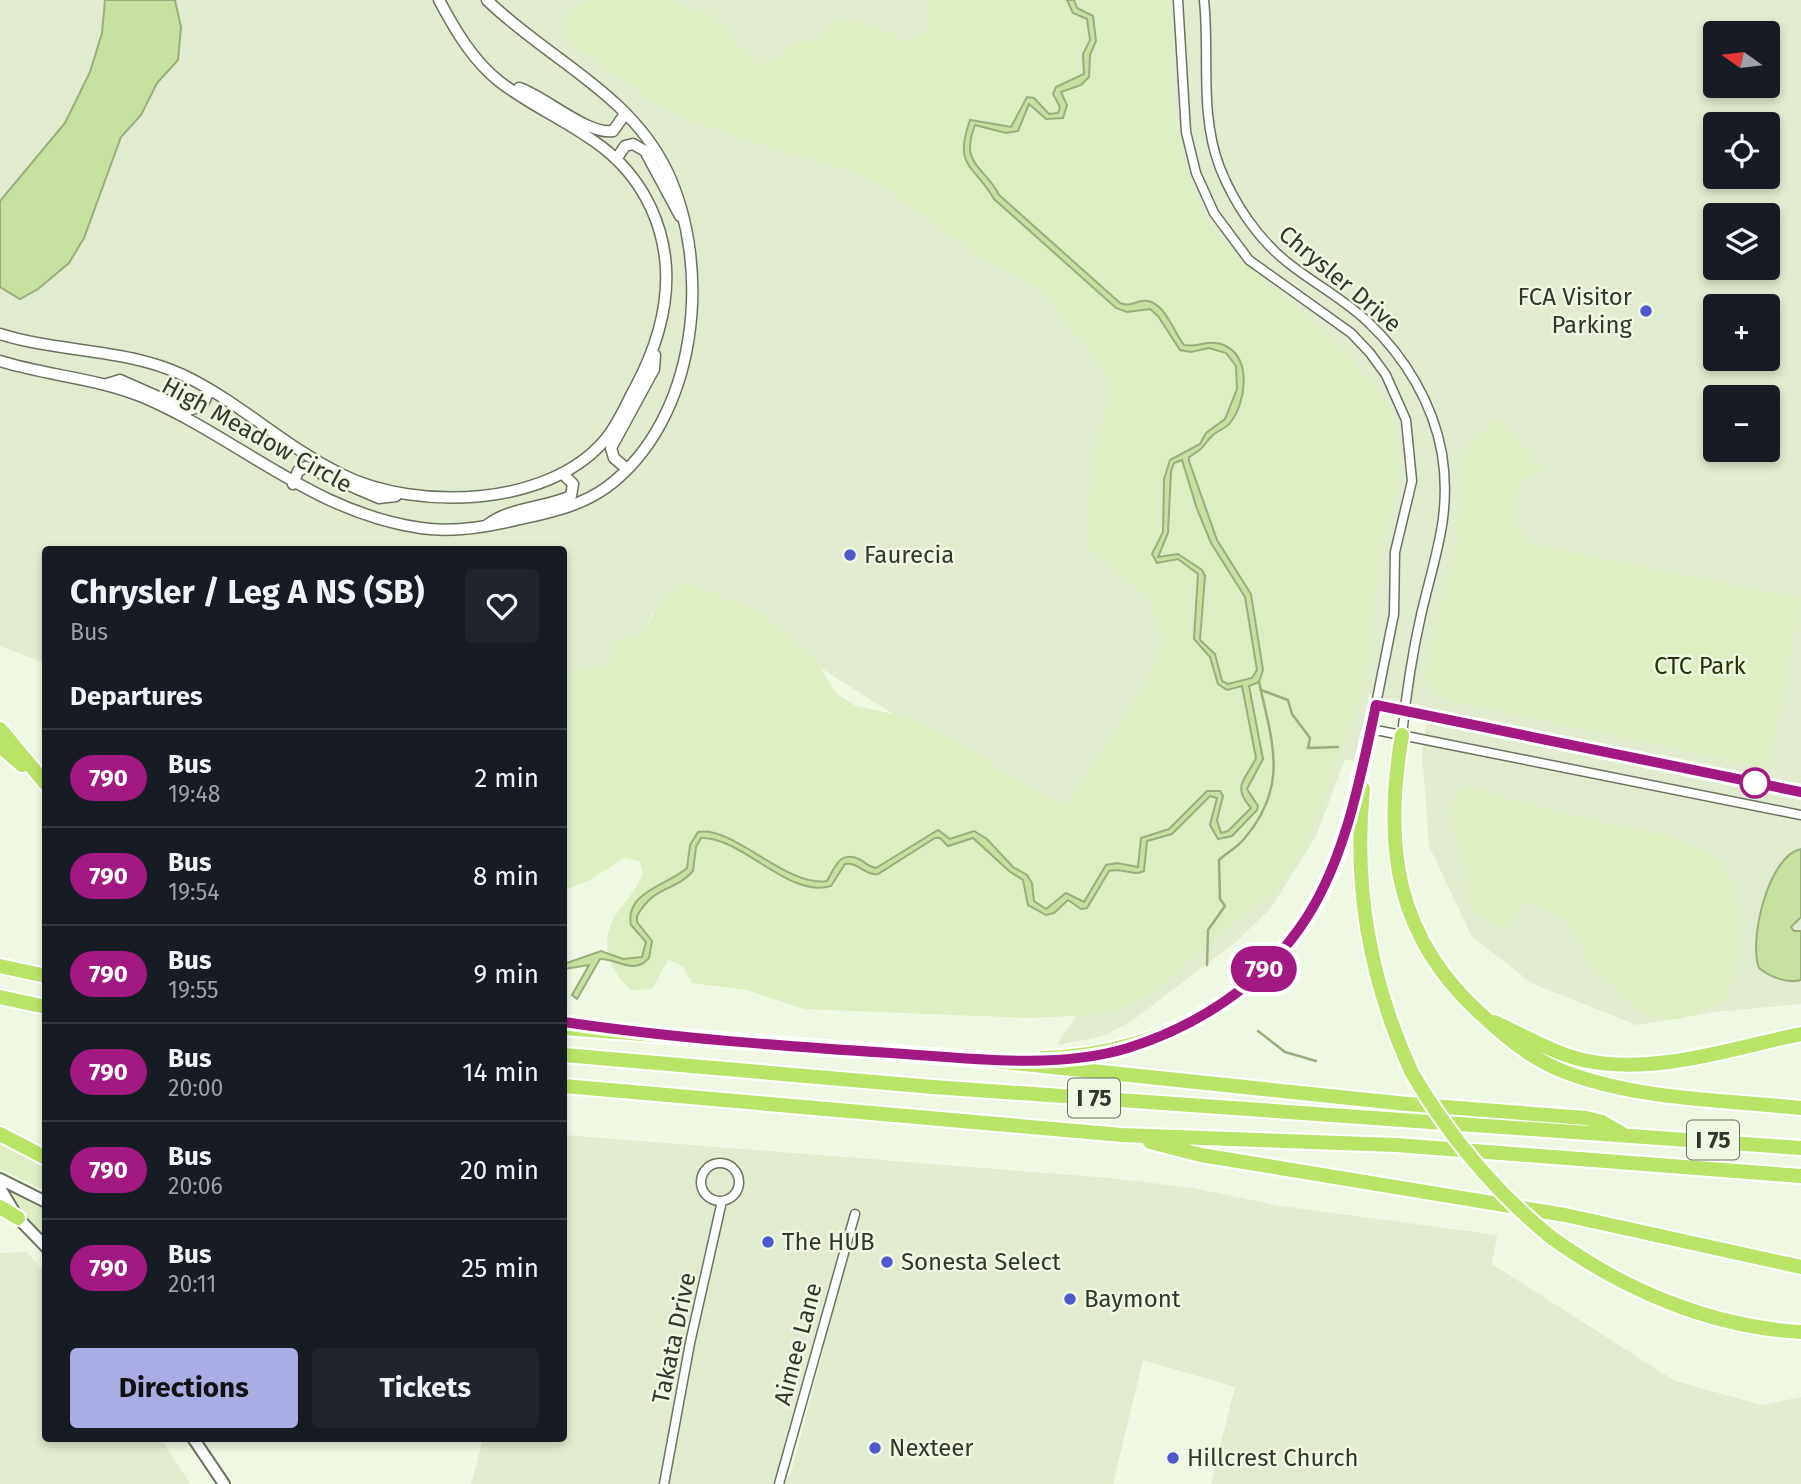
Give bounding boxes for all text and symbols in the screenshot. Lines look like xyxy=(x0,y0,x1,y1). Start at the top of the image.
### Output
north arrow xyxy=(1703,21,1780,98)
map controls xyxy=(1703,21,1780,462)
button: locate xyxy=(1703,112,1780,189)
button: layers xyxy=(1703,203,1780,280)
street label: Chrysler Drive xyxy=(1273,220,1407,338)
place label: FCA Visitor Parking xyxy=(1517,283,1633,339)
button: + xyxy=(1703,294,1780,371)
marker: FCA Visitor Parking xyxy=(1638,303,1654,319)
street label: High Meadow Circle xyxy=(157,371,357,499)
button: − xyxy=(1703,385,1780,462)
place label: Faurecia xyxy=(864,541,954,569)
marker: Faurecia xyxy=(842,547,858,563)
button: heart xyxy=(465,569,539,643)
text: Chrysler / Leg A NS (SB) xyxy=(70,572,424,612)
text: Bus xyxy=(70,618,108,646)
park label: CTC Park xyxy=(1654,652,1747,680)
text: Departures xyxy=(70,681,203,712)
text: Bus xyxy=(168,749,211,780)
text: 2 min xyxy=(474,763,539,794)
text: 790 xyxy=(89,764,128,792)
unlabelled marker xyxy=(1740,768,1770,798)
text: 19:48 xyxy=(168,780,220,808)
text: Bus xyxy=(168,847,211,878)
text: 8 min xyxy=(473,861,539,892)
text: 790 xyxy=(89,862,128,890)
text: 19:54 xyxy=(168,878,219,906)
text: Bus xyxy=(168,945,211,976)
line badge: 790 xyxy=(1224,946,1304,992)
text: 790 xyxy=(1245,955,1283,983)
text: 9 min xyxy=(474,959,539,990)
text: 790 xyxy=(89,960,128,988)
text: 19:55 xyxy=(168,976,219,1004)
text: Bus xyxy=(168,1043,211,1074)
text: 14 min xyxy=(462,1057,539,1088)
text: 790 xyxy=(89,1058,128,1086)
text: 20:00 xyxy=(168,1074,223,1102)
road number: I 75 xyxy=(1068,1078,1120,1118)
road number: I 75 xyxy=(1687,1120,1739,1160)
text: Bus xyxy=(168,1141,211,1172)
text: 20 min xyxy=(460,1155,539,1186)
text: 790 xyxy=(89,1156,128,1184)
text: 20:06 xyxy=(168,1172,223,1200)
place label: The HUB xyxy=(782,1228,875,1256)
marker: The HUB xyxy=(760,1234,776,1250)
text: Bus xyxy=(168,1239,211,1270)
place label: Sonesta Select xyxy=(901,1248,1061,1276)
text: 25 min xyxy=(461,1253,539,1284)
text: 790 xyxy=(89,1254,128,1282)
marker: Sonesta Select xyxy=(879,1254,895,1270)
text: 20:11 xyxy=(168,1270,216,1298)
street label: Takata Drive xyxy=(646,1270,702,1406)
street label: Aimee Lane xyxy=(768,1280,828,1408)
place label: Baymont xyxy=(1084,1285,1181,1313)
marker: Baymont xyxy=(1062,1291,1078,1307)
button: Directions xyxy=(70,1348,298,1428)
button: Tickets xyxy=(312,1348,539,1428)
place label: Nexteer xyxy=(889,1434,974,1462)
marker: Nexteer xyxy=(867,1440,883,1456)
place label: Hillcrest Church xyxy=(1187,1444,1359,1472)
marker: Hillcrest Church xyxy=(1165,1450,1181,1466)

